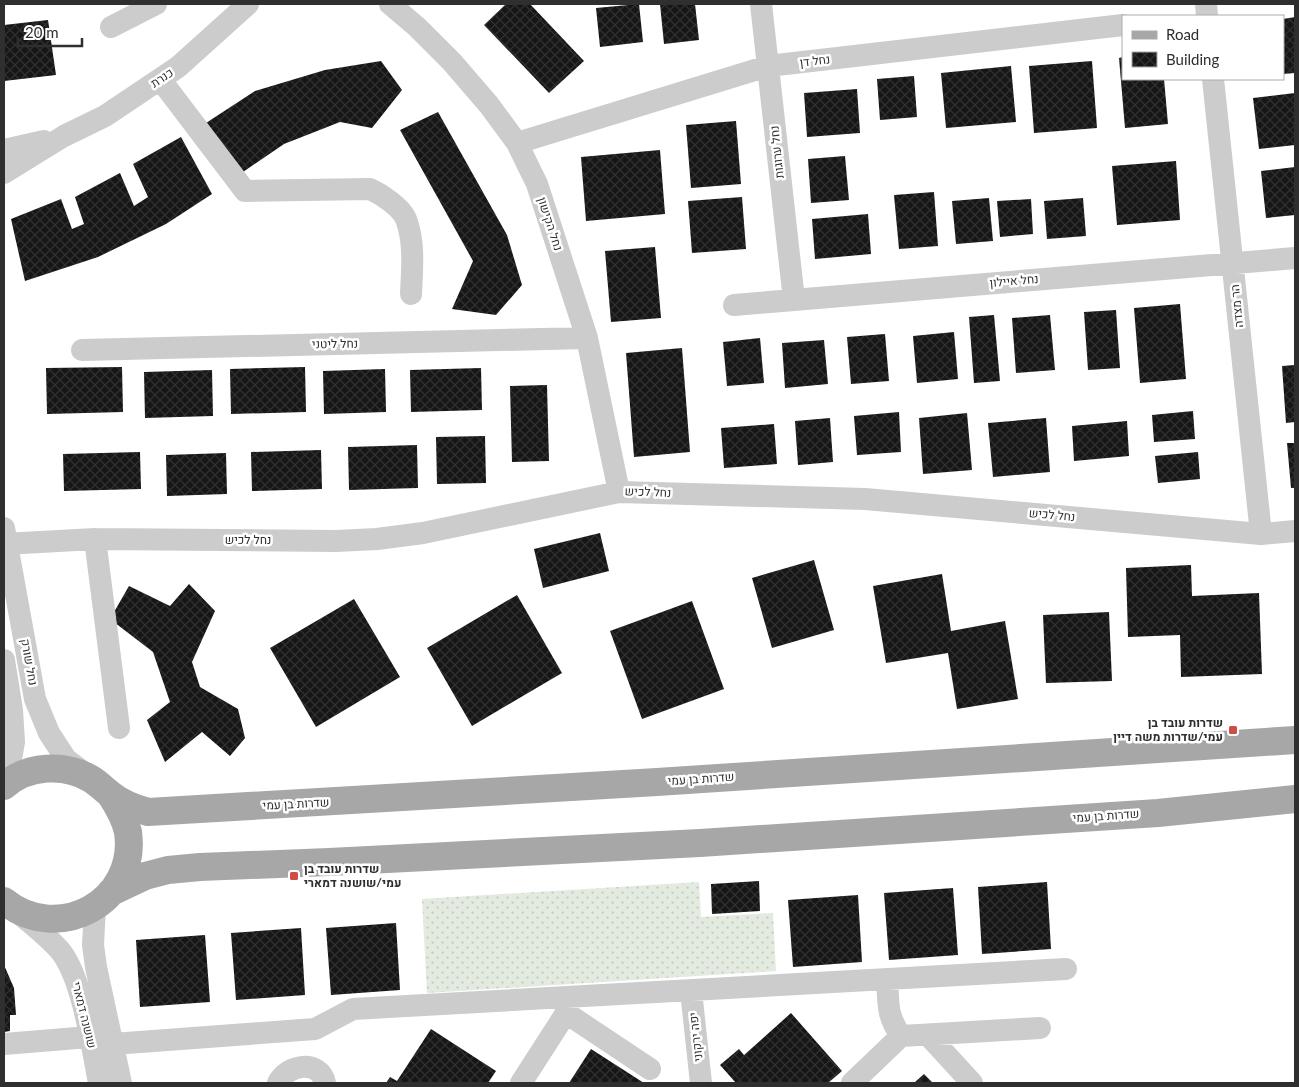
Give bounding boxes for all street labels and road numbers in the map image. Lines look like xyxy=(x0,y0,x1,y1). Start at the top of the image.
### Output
street label: נחל דן xyxy=(799,51,831,70)
street label: כנרת xyxy=(148,65,176,91)
street label: נחל ערוגות xyxy=(766,125,787,179)
street label: נחל הקישון xyxy=(535,195,566,253)
street label: נחל איילון xyxy=(989,271,1039,290)
street label: הר מצדה xyxy=(1227,284,1246,328)
street label: נחל ליטני xyxy=(312,336,358,351)
street label: נחל לכיש xyxy=(624,483,672,500)
street label: נחל לכיש xyxy=(1028,505,1076,524)
street label: נחל לכיש xyxy=(225,532,271,547)
street label: נחל שורק xyxy=(18,637,41,686)
street label: שדרות בן עמי xyxy=(667,769,735,788)
street label: שדרות בן עמי xyxy=(262,794,330,813)
street label: שדרות בן עמי xyxy=(1072,806,1140,825)
street label: שושנה דמארי xyxy=(69,980,100,1050)
street label: יפה ירקוני xyxy=(685,1012,706,1063)

